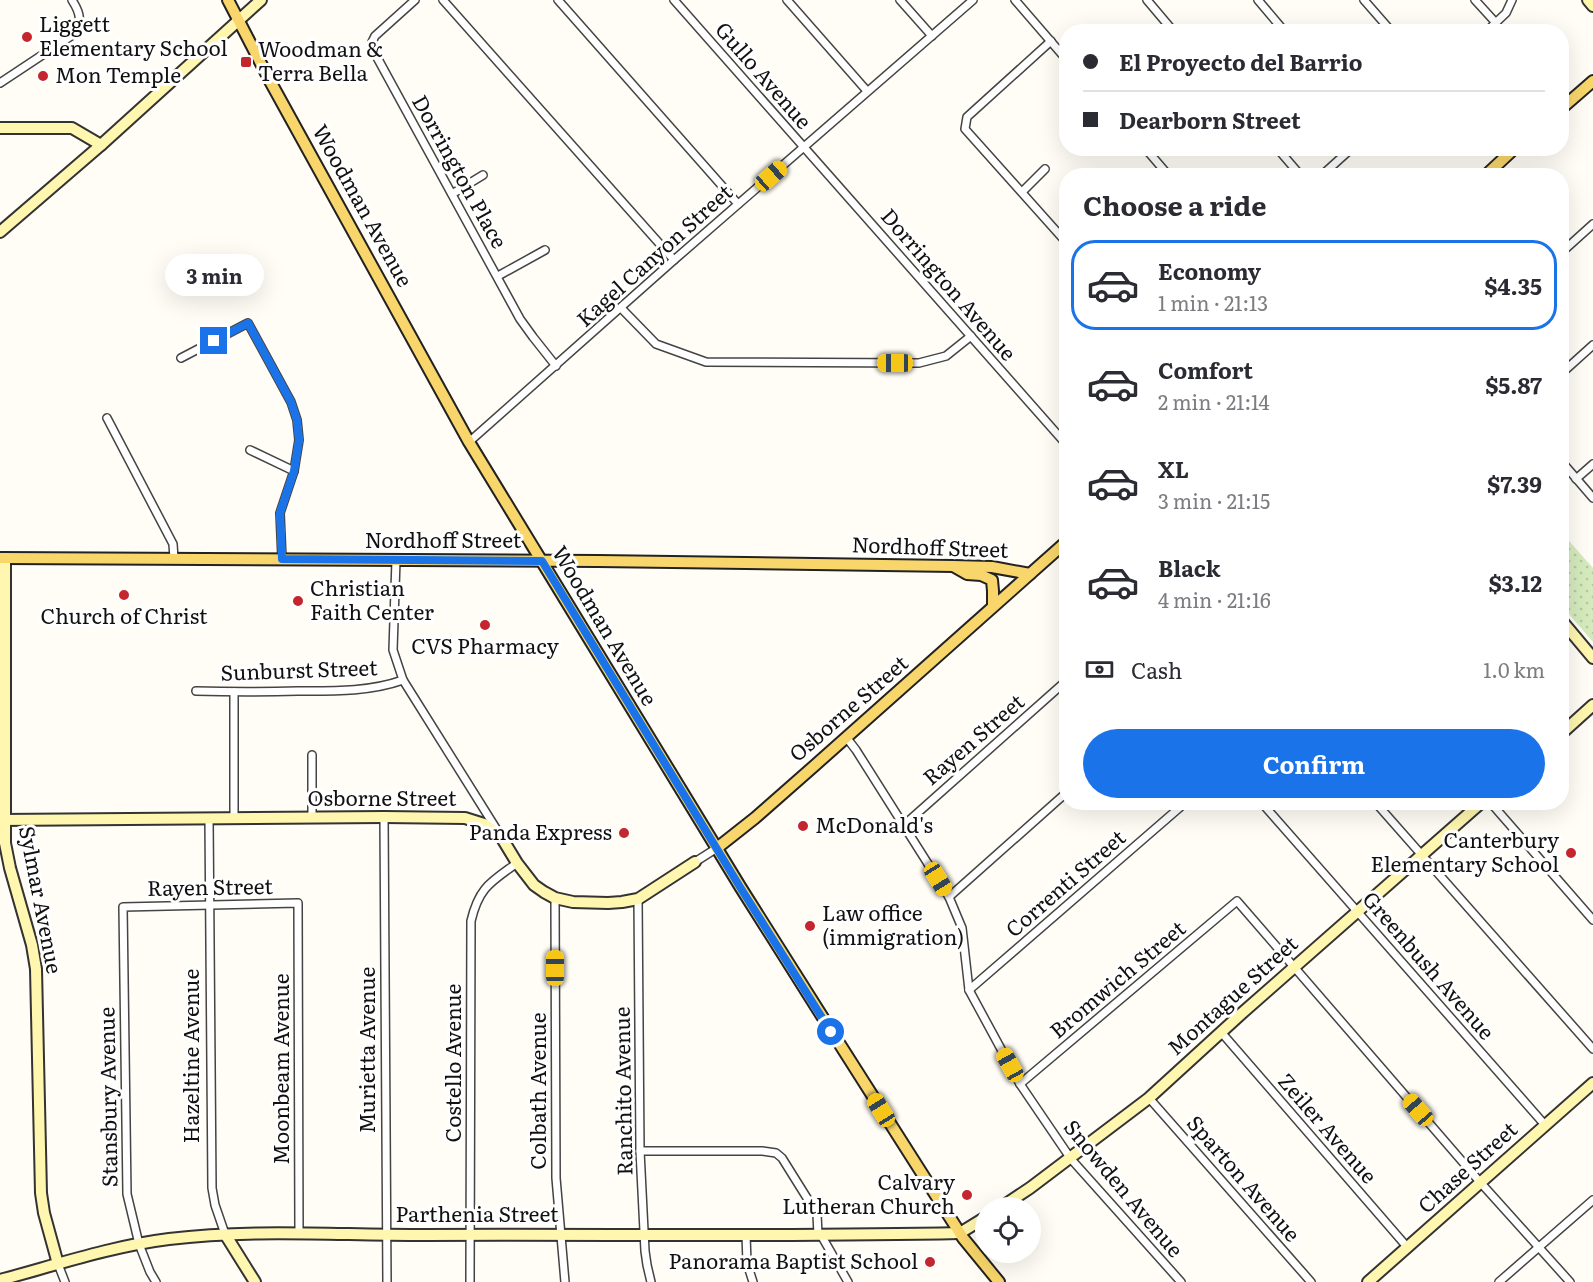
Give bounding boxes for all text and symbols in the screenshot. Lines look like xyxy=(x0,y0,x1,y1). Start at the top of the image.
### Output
place label: Liggett Elementary School xyxy=(39,7,228,62)
street label: Gullo Avenue xyxy=(709,14,820,135)
marker: Liggett Elementary School xyxy=(20,30,34,44)
place label: Woodman & Terra Bella xyxy=(258,32,383,87)
text: El Proyecto del Barrio xyxy=(1119,45,1362,78)
marker: Woodman & Terra Bella xyxy=(239,55,253,69)
place label: Mon Temple xyxy=(55,58,181,89)
marker: Mon Temple xyxy=(36,69,50,83)
street label: Dorrington Place xyxy=(406,88,516,253)
text: Dearborn Street xyxy=(1119,103,1301,136)
street label: Woodman Avenue xyxy=(307,118,422,292)
car xyxy=(752,157,790,195)
street label: Kagel Canyon Street xyxy=(569,175,738,333)
text: Choose a ride xyxy=(1083,184,1266,224)
street label: Dorrington Avenue xyxy=(875,200,1025,366)
callout: 3 min xyxy=(164,254,264,296)
text: Economy xyxy=(1158,254,1261,287)
icon: car xyxy=(1086,258,1140,312)
text: 3 min xyxy=(186,260,243,290)
text: $4.35 xyxy=(1484,269,1542,302)
text: 1 min · 21:13 xyxy=(1158,287,1268,317)
route end xyxy=(200,327,227,354)
text: Comfort xyxy=(1158,353,1253,386)
car xyxy=(877,354,913,372)
icon: car xyxy=(1086,357,1140,411)
text: $5.87 xyxy=(1485,368,1542,401)
text: 2 min · 21:14 xyxy=(1158,386,1269,416)
text: XL xyxy=(1158,452,1189,485)
icon: car xyxy=(1086,456,1140,510)
text: $7.39 xyxy=(1487,467,1542,500)
text: 3 min · 21:15 xyxy=(1158,485,1270,515)
street label: Nordhoff Street xyxy=(365,523,522,554)
street label: Nordhoff Street xyxy=(851,527,1009,564)
street label: Woodman Avenue xyxy=(546,539,666,711)
text: Black xyxy=(1158,551,1220,584)
icon: car xyxy=(1086,555,1140,609)
text: $3.12 xyxy=(1488,566,1542,599)
place label: Christian Faith Center xyxy=(310,571,434,626)
text: 4 min · 21:16 xyxy=(1158,584,1271,614)
marker: Church of Christ xyxy=(117,588,131,602)
marker: Christian Faith Center xyxy=(291,594,305,608)
place label: Church of Christ xyxy=(41,599,208,630)
marker: CVS Pharmacy xyxy=(478,618,492,632)
place label: CVS Pharmacy xyxy=(411,629,560,660)
street label: Osborne Street xyxy=(781,646,914,768)
street label: Sunburst Street xyxy=(220,650,378,687)
icon: cash xyxy=(1083,653,1116,686)
text: Cash xyxy=(1131,653,1182,686)
text: 1.0 km xyxy=(1483,654,1545,684)
street label: Rayen Street xyxy=(915,685,1030,791)
button: Confirm xyxy=(1083,729,1545,798)
street label: Osborne Street xyxy=(308,781,457,812)
place label: McDonald's xyxy=(815,808,933,839)
place label: Panda Express xyxy=(469,815,612,846)
marker: McDonald's xyxy=(796,819,810,833)
street label: Correnti Street xyxy=(998,821,1132,943)
street label: Sylmar Avenue xyxy=(13,823,72,976)
place label: Canterbury Elementary School xyxy=(1370,823,1560,878)
marker: Panda Express xyxy=(617,826,631,840)
marker: Canterbury Elementary School xyxy=(1564,846,1578,860)
car xyxy=(921,859,955,899)
street label: Rayen Street xyxy=(147,869,273,902)
street label: Greenbush Avenue xyxy=(1357,883,1503,1045)
place label: Law office (immigration) xyxy=(822,896,964,951)
street label: Bromwich Street xyxy=(1042,912,1191,1044)
marker: Law office (immigration) xyxy=(803,919,817,933)
street label: Montague Street xyxy=(1159,927,1304,1061)
car xyxy=(546,950,564,986)
street label: Murietta Avenue xyxy=(350,966,381,1133)
street label: Hazeltine Avenue xyxy=(174,969,205,1143)
street label: Moonbeam Avenue xyxy=(264,973,295,1165)
street label: Costello Avenue xyxy=(436,983,467,1143)
street label: Stansbury Avenue xyxy=(89,1006,124,1188)
street label: Ranchito Avenue xyxy=(605,1006,638,1176)
street label: Colbath Avenue xyxy=(521,1012,552,1170)
route start xyxy=(817,1018,844,1045)
car xyxy=(993,1045,1027,1085)
street label: Zeiler Avenue xyxy=(1272,1065,1386,1189)
car xyxy=(864,1090,898,1130)
car xyxy=(1399,1091,1437,1129)
street label: Sparton Avenue xyxy=(1181,1107,1309,1248)
street label: Snowden Avenue xyxy=(1058,1112,1192,1263)
street label: Chase Street xyxy=(1410,1113,1523,1219)
place label: Calvary Lutheran Church xyxy=(782,1165,956,1220)
marker: Calvary Lutheran Church xyxy=(960,1188,974,1202)
street label: Parthenia Street xyxy=(395,1197,559,1228)
map controls xyxy=(975,1197,1041,1263)
button: locate xyxy=(975,1197,1041,1263)
place label: Panorama Baptist School xyxy=(668,1244,918,1275)
marker: Panorama Baptist School xyxy=(923,1255,937,1269)

